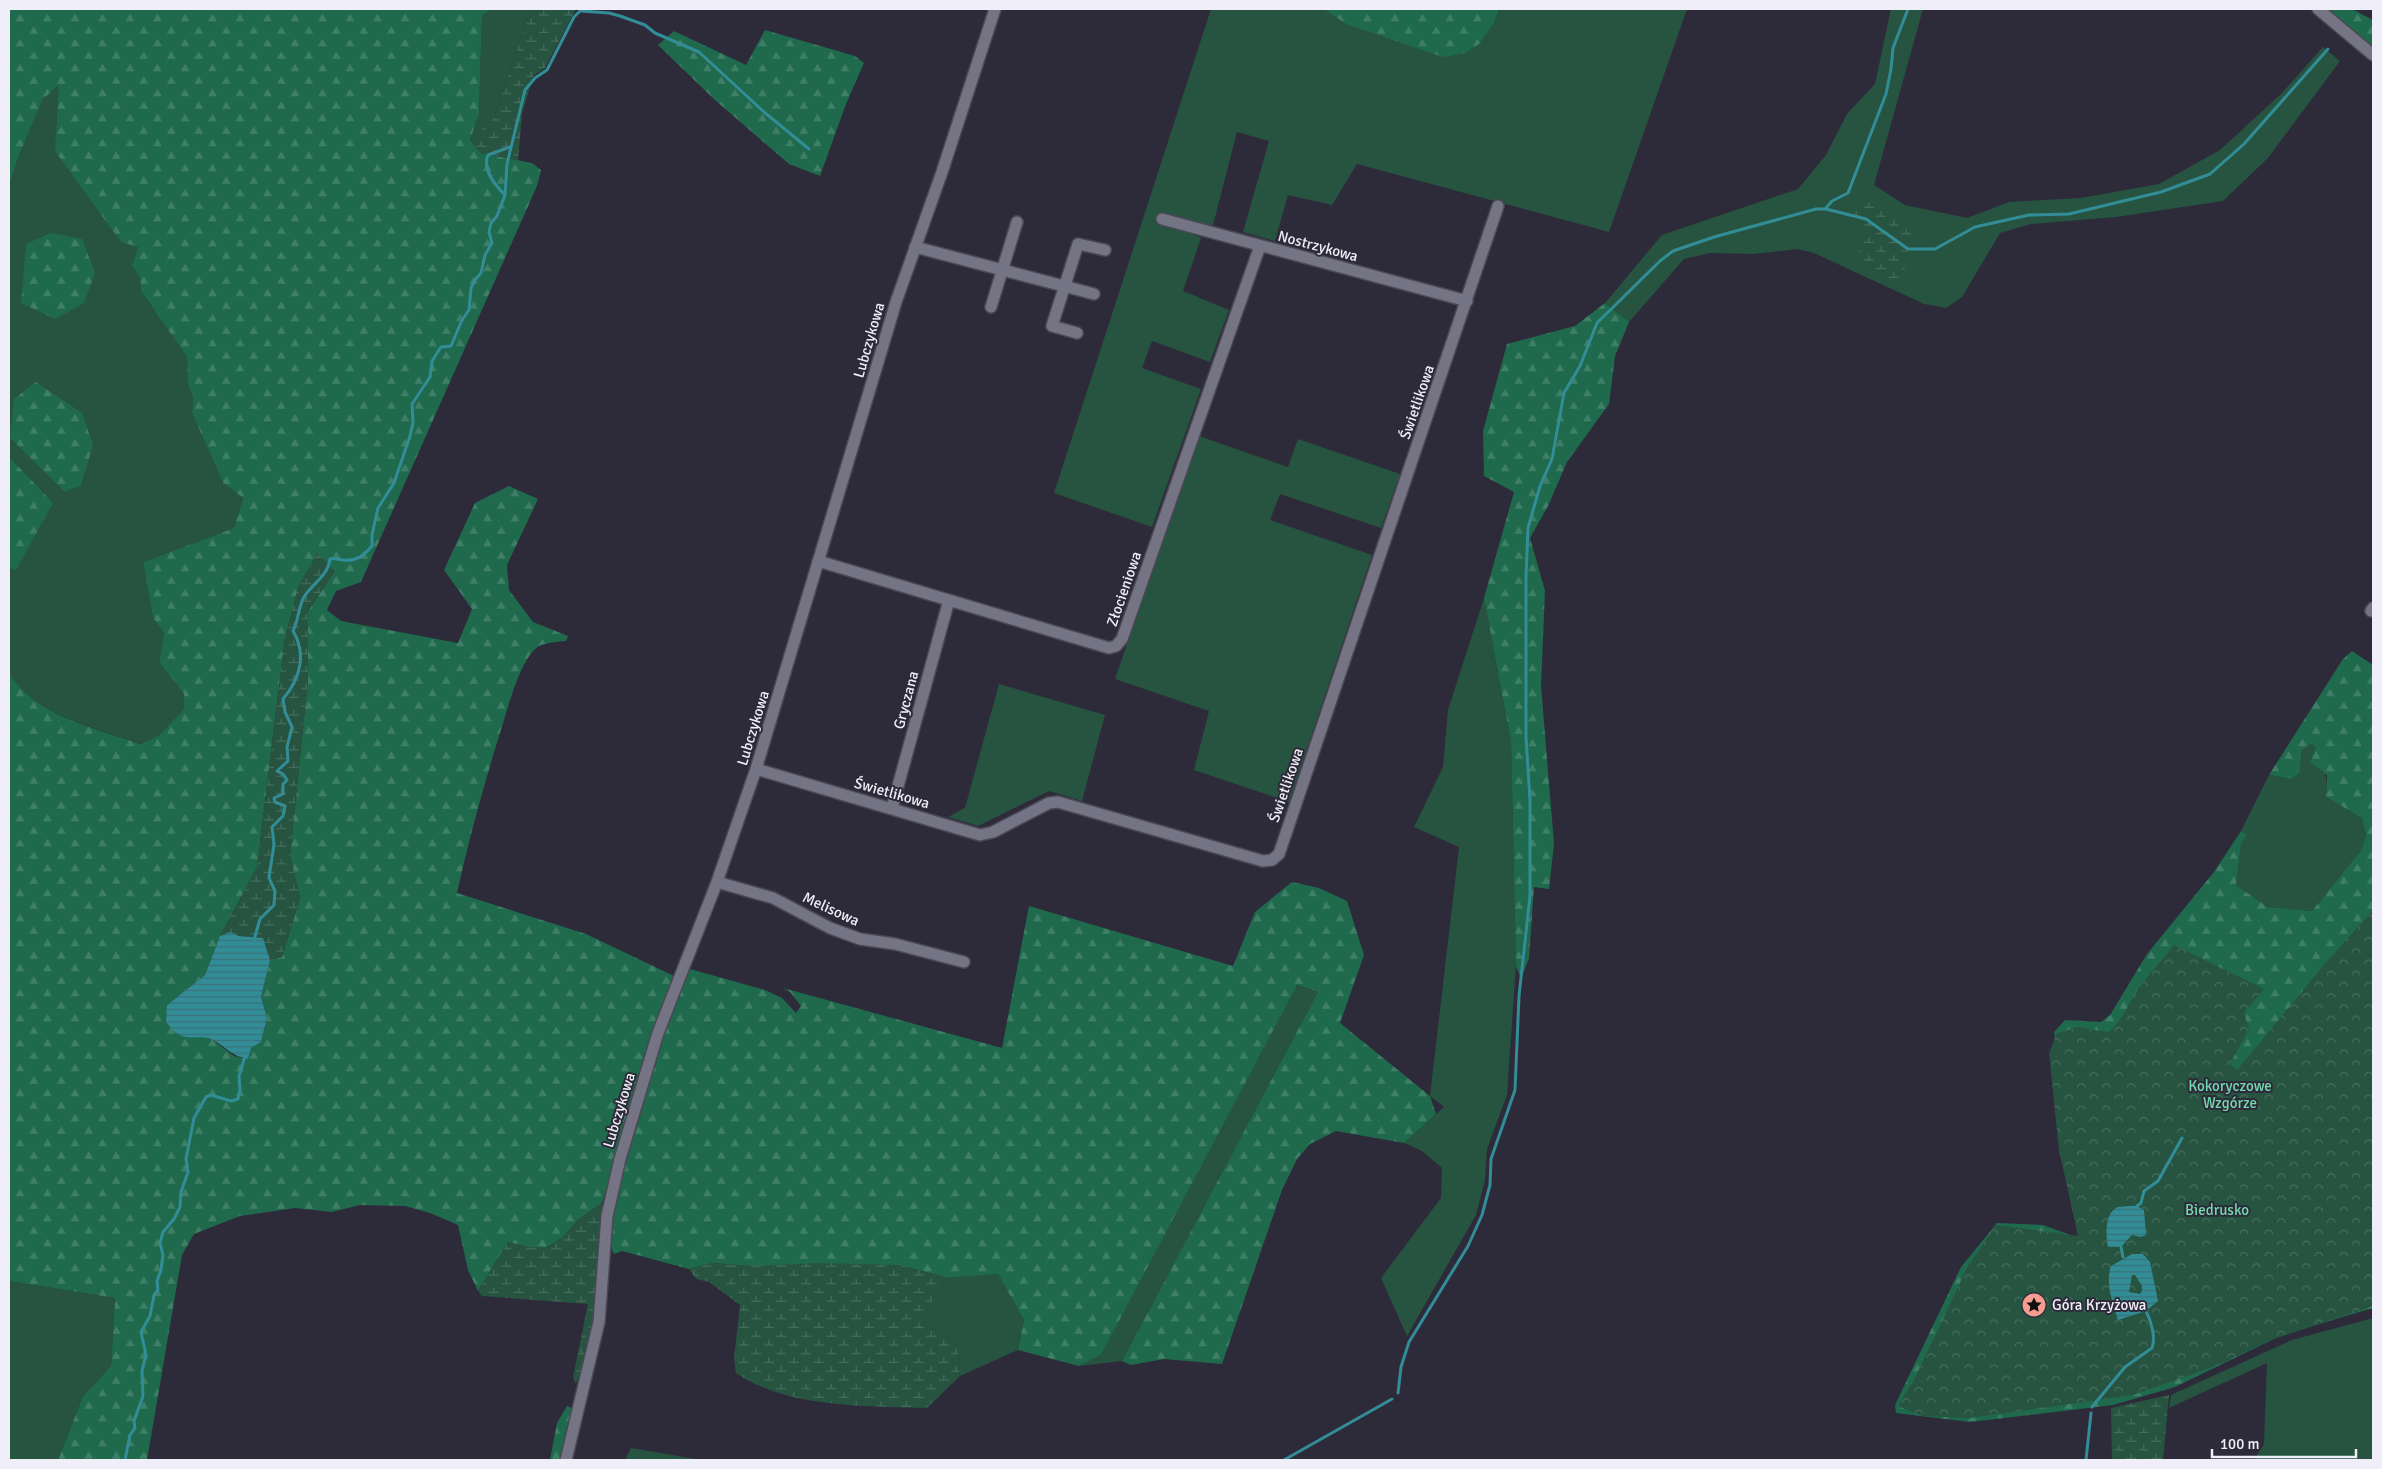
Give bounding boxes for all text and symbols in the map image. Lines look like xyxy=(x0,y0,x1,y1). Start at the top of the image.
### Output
street label: Nostrzykowa xyxy=(1276,227,1360,265)
street label: Lubczykowa xyxy=(850,300,888,380)
street label: Świetlikowa xyxy=(1395,362,1438,442)
street label: Złocieniowa xyxy=(1103,549,1145,629)
street label: Gryczana xyxy=(890,669,922,731)
street label: Lubczykowa xyxy=(733,688,773,768)
street label: Świetlikowa xyxy=(1264,745,1307,825)
street label: Świetlikowa xyxy=(852,773,932,812)
street label: Melisowa xyxy=(800,888,862,930)
street label: Lubczykowa xyxy=(599,1070,639,1150)
park label: Kokoryczowe Wzgórze xyxy=(2188,1077,2272,1112)
park label: Biedrusko xyxy=(2185,1201,2249,1219)
place icon: Góra Krzyżowa xyxy=(2021,1292,2047,1318)
place label: Góra Krzyżowa xyxy=(2052,1296,2146,1314)
scale bar xyxy=(2212,1426,2356,1458)
text: 100 m xyxy=(2220,1435,2260,1453)

